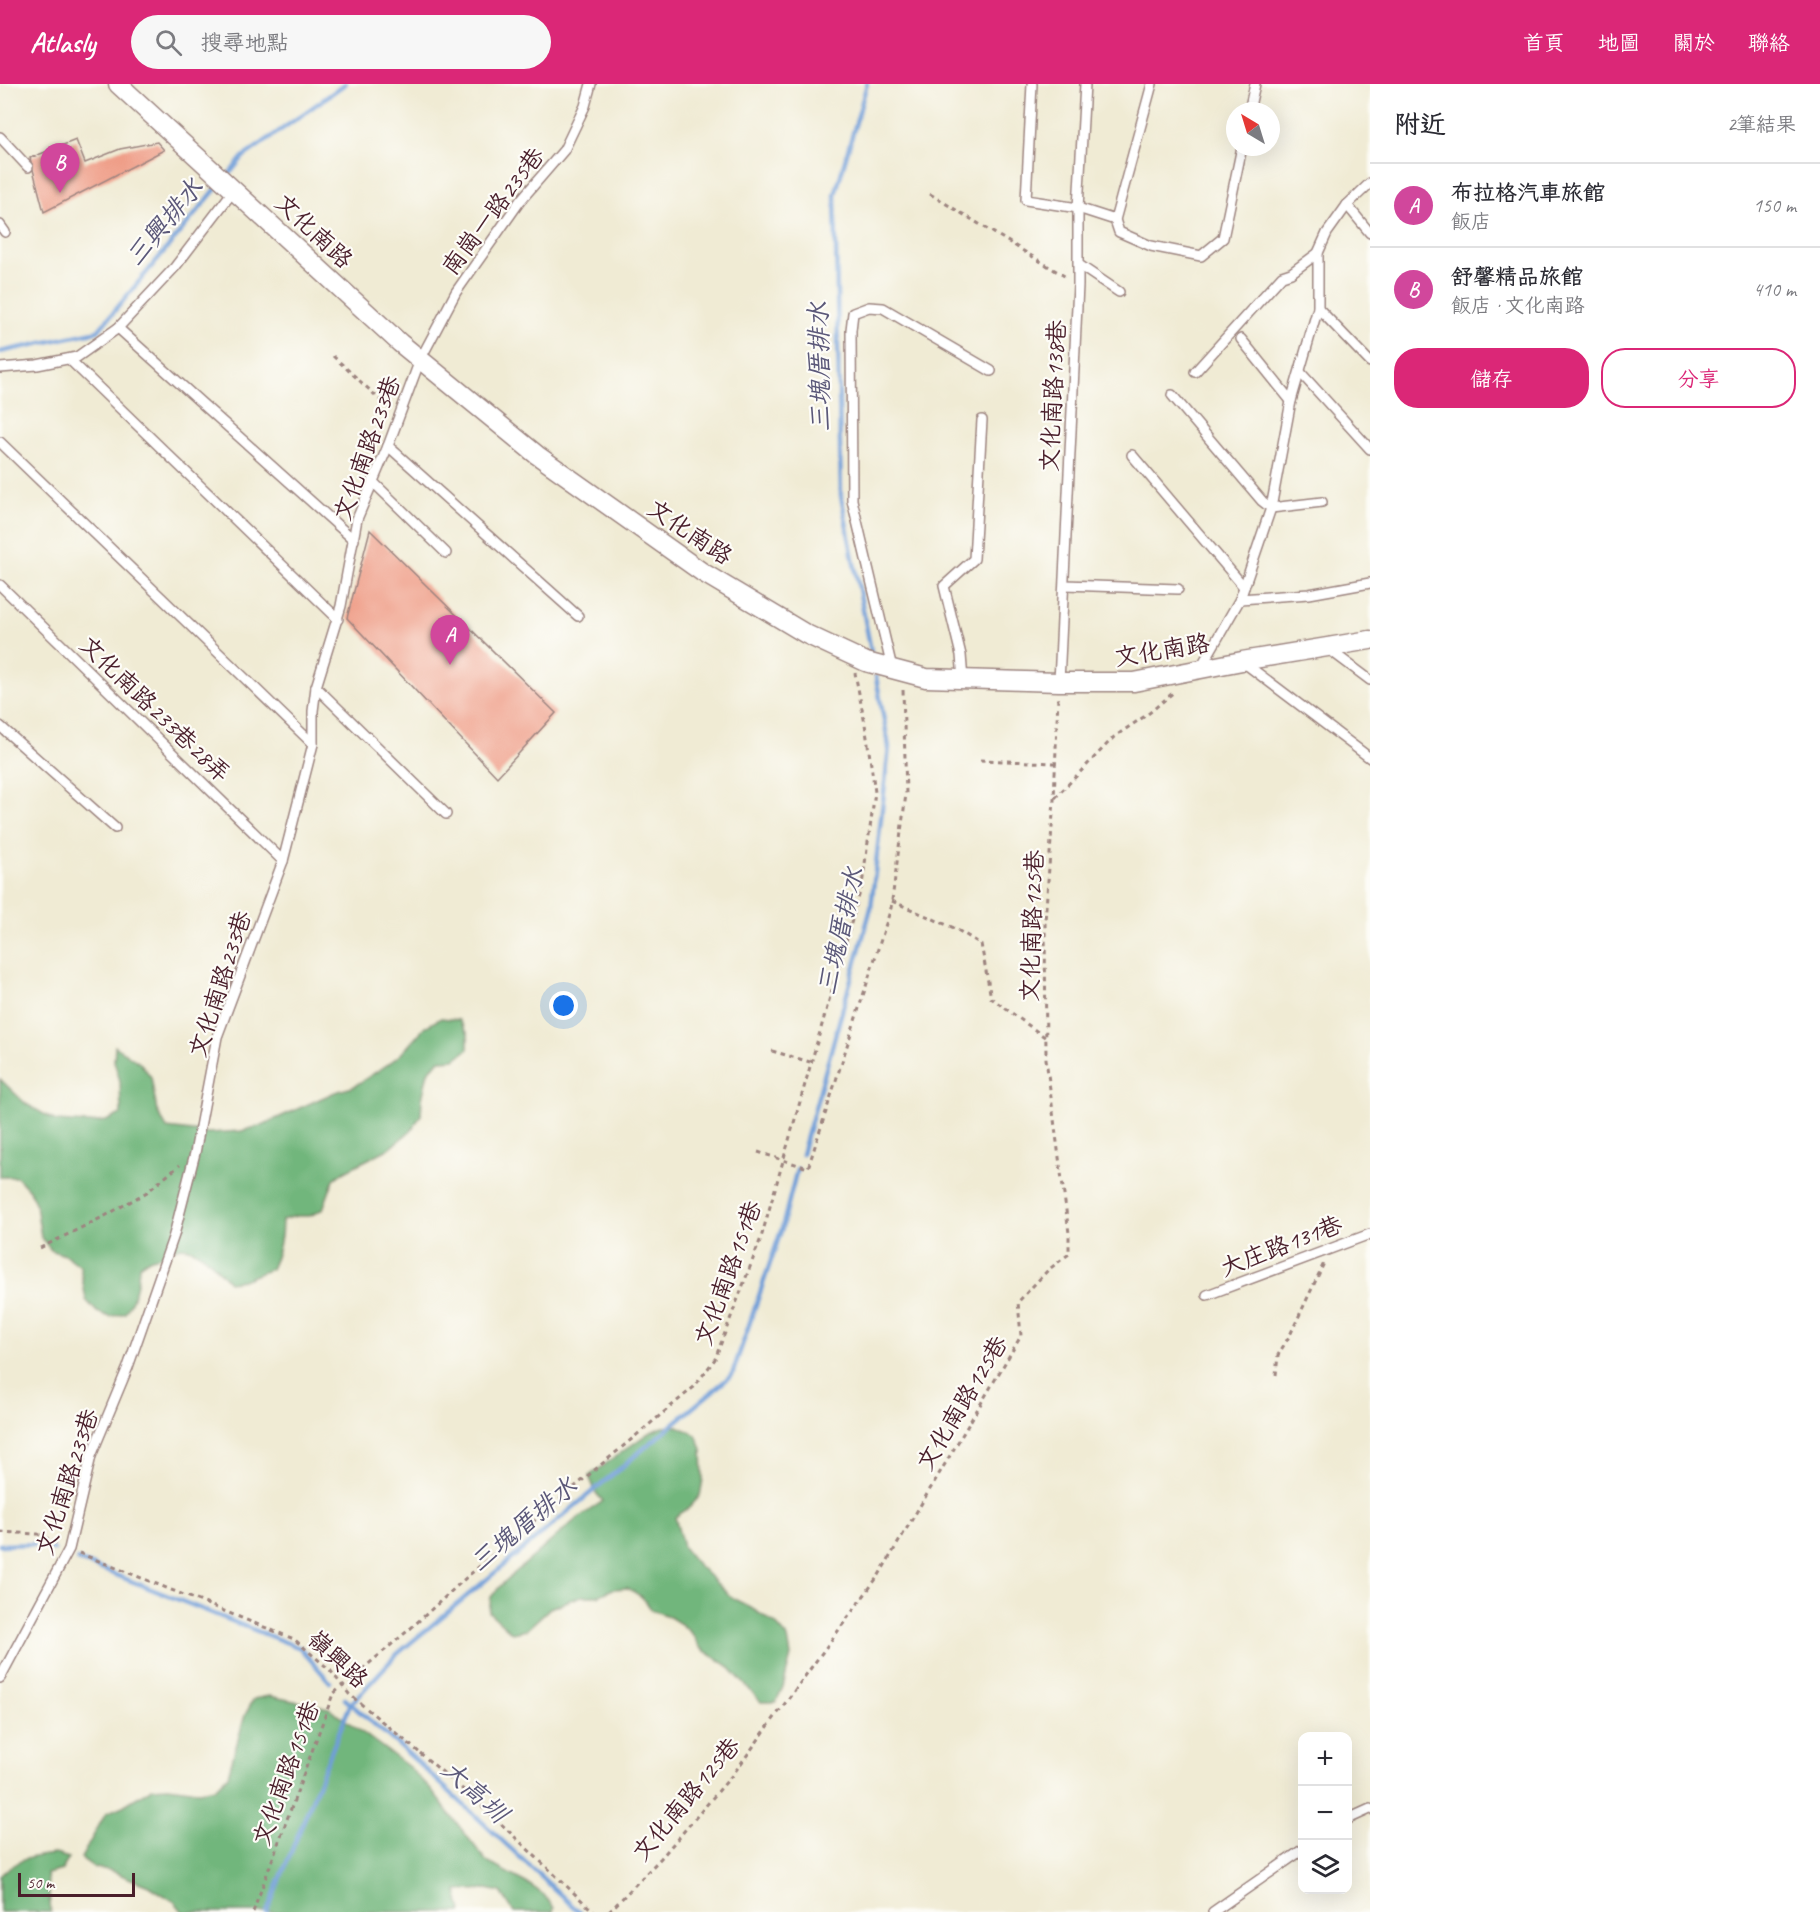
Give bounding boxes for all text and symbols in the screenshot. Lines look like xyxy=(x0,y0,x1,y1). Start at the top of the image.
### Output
search box xyxy=(131,15,551,69)
text: Atlasly xyxy=(30,25,95,60)
icon: search xyxy=(152,26,185,59)
text: 搜尋地點 xyxy=(200,29,288,57)
text: 首頁 xyxy=(1523,30,1565,56)
text: 地圖 xyxy=(1598,30,1640,56)
text: 關於 xyxy=(1673,30,1715,56)
text: 聯絡 xyxy=(1748,30,1790,56)
north arrow xyxy=(1226,102,1280,156)
text: 附近 xyxy=(1394,108,1446,141)
text: 2筆結果 xyxy=(1727,112,1796,137)
street label: 南崗一路235巷 xyxy=(435,141,551,281)
pin: B xyxy=(40,144,80,193)
water label: 三興排水 xyxy=(118,171,211,273)
text: 布拉格汽車旅館 xyxy=(1451,179,1605,207)
street label: 文化南路 xyxy=(269,187,359,275)
text: A xyxy=(1408,193,1419,218)
text: 150 m xyxy=(1753,193,1796,218)
text: 飯店 xyxy=(1451,209,1491,234)
text: 舒馨精品旅館 xyxy=(1451,263,1583,291)
text: B xyxy=(1408,277,1419,302)
text: 410 m xyxy=(1753,277,1796,302)
text: 飯店 · 文化南路 xyxy=(1451,293,1584,318)
water label: 三塊厝排水 xyxy=(802,301,837,432)
street label: 文化南路138巷 xyxy=(1034,319,1072,473)
button: 儲存 xyxy=(1394,348,1589,408)
button: 分享 xyxy=(1601,348,1796,408)
street label: 文化南路233巷 xyxy=(327,371,407,525)
street label: 文化南路 xyxy=(642,493,738,571)
pin: A xyxy=(430,616,470,665)
street label: 文化南路 xyxy=(1112,628,1212,672)
street label: 文化南路233巷28弄 xyxy=(73,629,237,789)
street label: 文化南路125巷 xyxy=(1014,849,1050,1003)
water label: 三塊厝排水 xyxy=(810,863,871,998)
street label: 文化南路233巷 xyxy=(182,907,258,1061)
your location xyxy=(549,991,578,1020)
street label: 文化南路151巷 xyxy=(688,1196,768,1350)
street label: 大庄路131巷 xyxy=(1216,1209,1346,1283)
street label: 文化南路125巷 xyxy=(910,1330,1014,1476)
street label: 文化南路233巷 xyxy=(29,1405,105,1559)
water label: 三塊厝排水 xyxy=(463,1469,584,1579)
street label: 嶺興路 xyxy=(301,1623,375,1695)
street label: 文化南路151巷 xyxy=(246,1696,326,1850)
street label: 文化南路125巷 xyxy=(626,1731,746,1867)
map controls xyxy=(1298,1732,1352,1894)
button: + xyxy=(1298,1732,1352,1786)
water label: 大高圳 xyxy=(435,1753,517,1832)
button: − xyxy=(1298,1786,1352,1840)
button: layers xyxy=(1298,1840,1352,1894)
scale bar xyxy=(18,1870,135,1898)
text: 50 m xyxy=(27,1873,54,1893)

